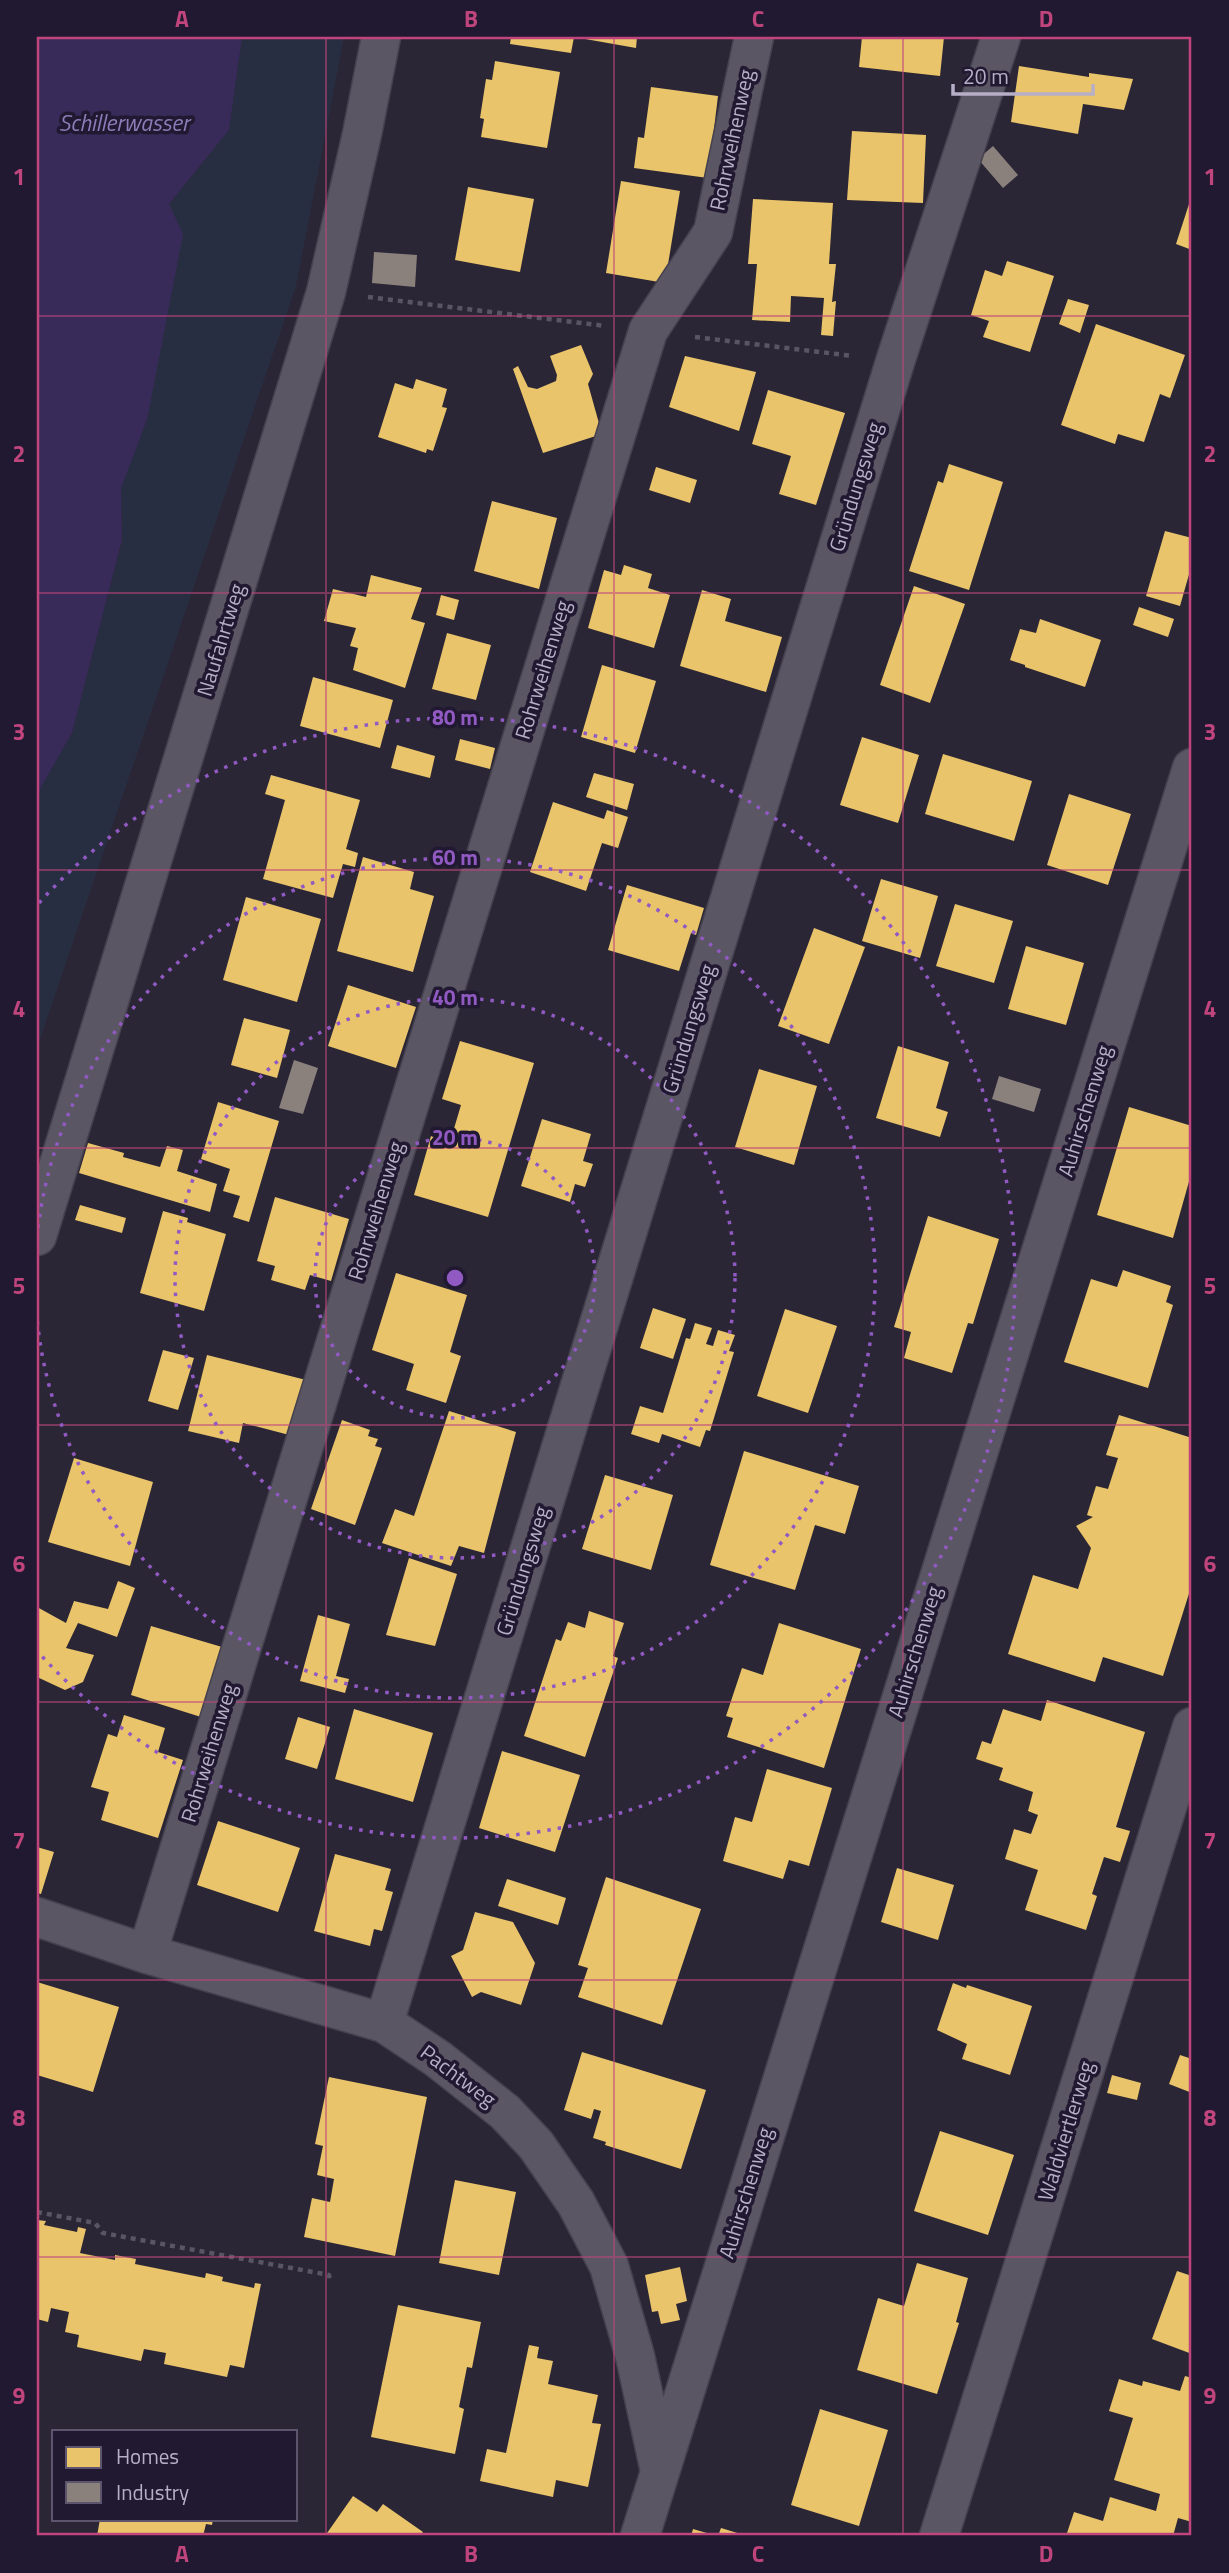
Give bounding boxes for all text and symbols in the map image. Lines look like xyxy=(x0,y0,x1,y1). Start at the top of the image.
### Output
text: A xyxy=(175,1,189,36)
text: B xyxy=(464,1,478,36)
text: C xyxy=(752,1,764,36)
text: D xyxy=(1039,1,1053,36)
scale bar xyxy=(953,52,1092,96)
text: 20 m xyxy=(963,60,1009,92)
street label: Rohrweihenweg xyxy=(700,66,762,213)
water label: Schillerwasser xyxy=(59,105,192,140)
text: 1 xyxy=(13,159,25,194)
text: 1 xyxy=(1204,159,1216,194)
street label: Gründungsweg xyxy=(820,418,890,555)
text: 2 xyxy=(13,436,25,471)
text: 2 xyxy=(1204,436,1216,471)
street label: Naufahrtweg xyxy=(188,579,252,700)
street label: Rohrweihenweg xyxy=(506,596,578,743)
text: 80 m xyxy=(432,701,478,733)
text: 3 xyxy=(13,714,25,749)
text: 3 xyxy=(1204,714,1216,749)
text: 60 m xyxy=(432,841,478,873)
street label: Gründungsweg xyxy=(653,960,723,1097)
text: 40 m xyxy=(432,981,478,1013)
text: 4 xyxy=(13,991,25,1026)
text: 4 xyxy=(1204,991,1216,1026)
street label: Auhirschenweg xyxy=(1049,1041,1119,1180)
text: 20 m xyxy=(432,1121,478,1153)
street label: Rohrweihenweg xyxy=(339,1137,411,1284)
centre of rings xyxy=(443,1266,467,1290)
text: 5 xyxy=(13,1268,25,1303)
text: 5 xyxy=(1204,1268,1216,1303)
street label: Gründungsweg xyxy=(487,1502,557,1639)
text: 6 xyxy=(13,1546,26,1581)
text: 6 xyxy=(1204,1546,1217,1581)
street label: Auhirschenweg xyxy=(879,1582,949,1721)
street label: Rohrweihenweg xyxy=(172,1679,244,1826)
text: 7 xyxy=(13,1823,25,1858)
text: 7 xyxy=(1204,1823,1216,1858)
street label: Pachtweg xyxy=(414,2036,503,2115)
street label: Waldviertlerweg xyxy=(1029,2057,1102,2205)
text: 8 xyxy=(13,2100,26,2135)
text: 8 xyxy=(1204,2100,1217,2135)
street label: Auhirschenweg xyxy=(710,2123,780,2262)
text: 9 xyxy=(13,2378,26,2413)
text: 9 xyxy=(1204,2378,1217,2413)
legend xyxy=(52,2430,298,2520)
text: Homes xyxy=(116,2440,179,2472)
text: Industry xyxy=(116,2476,189,2508)
text: A xyxy=(175,2536,189,2571)
text: B xyxy=(464,2536,478,2571)
text: C xyxy=(752,2536,764,2571)
text: D xyxy=(1039,2536,1053,2571)

